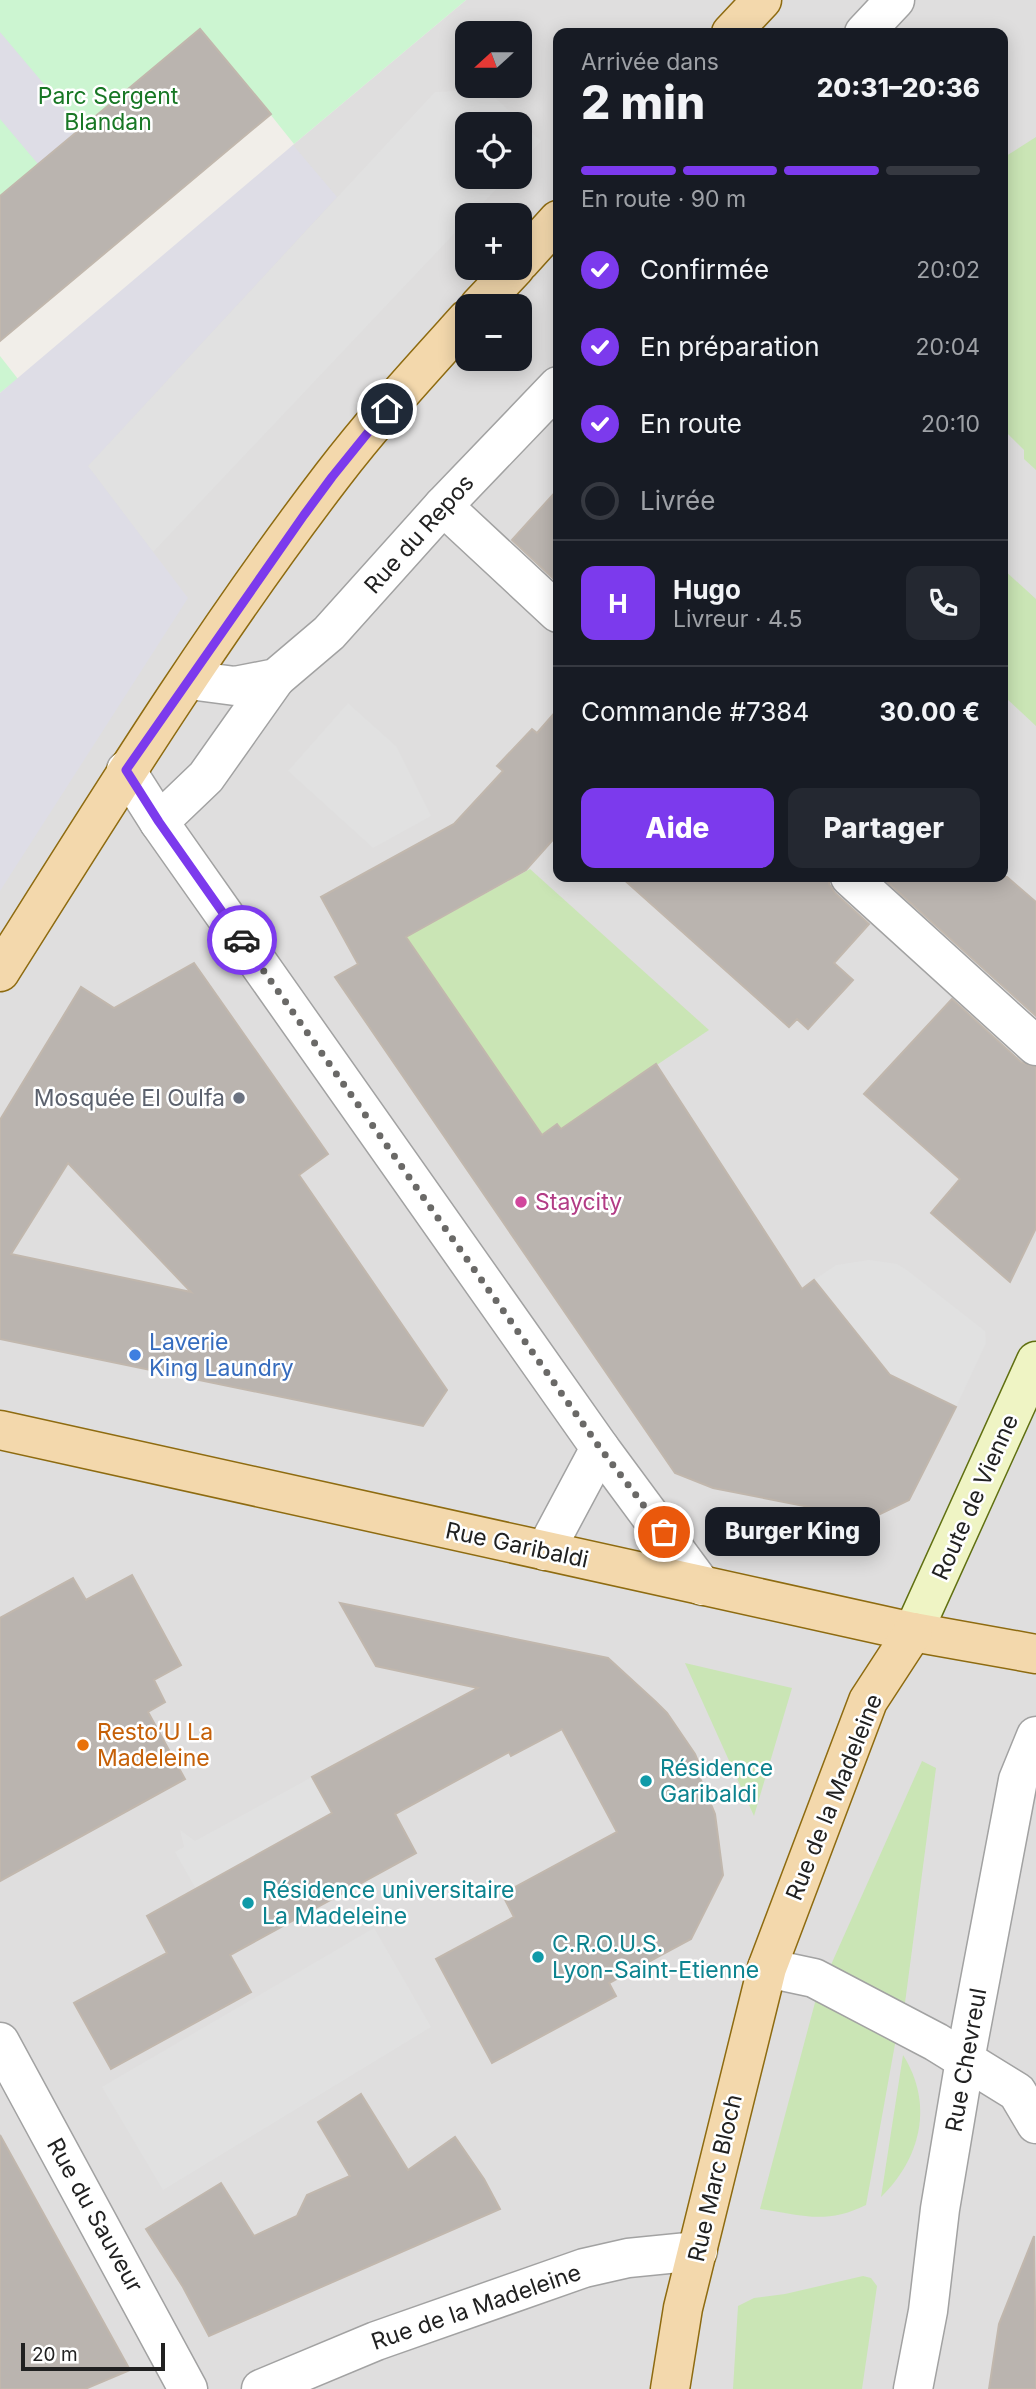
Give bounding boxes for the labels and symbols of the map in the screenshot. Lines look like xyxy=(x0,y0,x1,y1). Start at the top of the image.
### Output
north arrow xyxy=(455,21,532,98)
park label: Parc Sergent Blandan xyxy=(38,82,179,136)
pin xyxy=(357,379,417,439)
street label: Rue du Repos xyxy=(358,469,480,599)
courier xyxy=(207,905,277,975)
place label: Mosquée El Oulfa xyxy=(34,1084,225,1112)
marker: Mosquée El Oulfa xyxy=(231,1090,247,1106)
place label: Staycity xyxy=(535,1188,622,1216)
marker: Staycity xyxy=(513,1194,529,1210)
place label: Laverie King Laundry xyxy=(149,1328,294,1382)
marker: Laverie King Laundry xyxy=(127,1347,143,1363)
street label: Route de Vienne xyxy=(926,1410,1024,1584)
pin xyxy=(634,1502,694,1562)
callout: Burger King xyxy=(706,1508,881,1556)
street label: Rue Garibaldi xyxy=(443,1516,591,1574)
street label: Rue de la Madeleine xyxy=(780,1690,888,1904)
place label: Resto’U La Madeleine xyxy=(97,1718,213,1772)
marker: Resto’U La Madeleine xyxy=(75,1737,91,1753)
place label: Résidence Garibaldi xyxy=(660,1754,773,1808)
marker: Résidence Garibaldi xyxy=(638,1773,654,1789)
place label: Résidence universitaire La Madeleine xyxy=(262,1876,515,1930)
marker: Résidence universitaire La Madeleine xyxy=(240,1895,256,1911)
place label: C.R.O.U.S. Lyon-Saint-Etienne xyxy=(552,1930,759,1984)
marker: C.R.O.U.S. Lyon-Saint-Etienne xyxy=(530,1949,546,1965)
street label: Rue Chevreul xyxy=(940,1986,992,2134)
street label: Rue Marc Bloch xyxy=(682,2092,748,2264)
street label: Rue du Sauveur xyxy=(41,2133,149,2297)
street label: Rue de la Madeleine xyxy=(367,2258,585,2356)
scale bar xyxy=(21,2340,164,2372)

